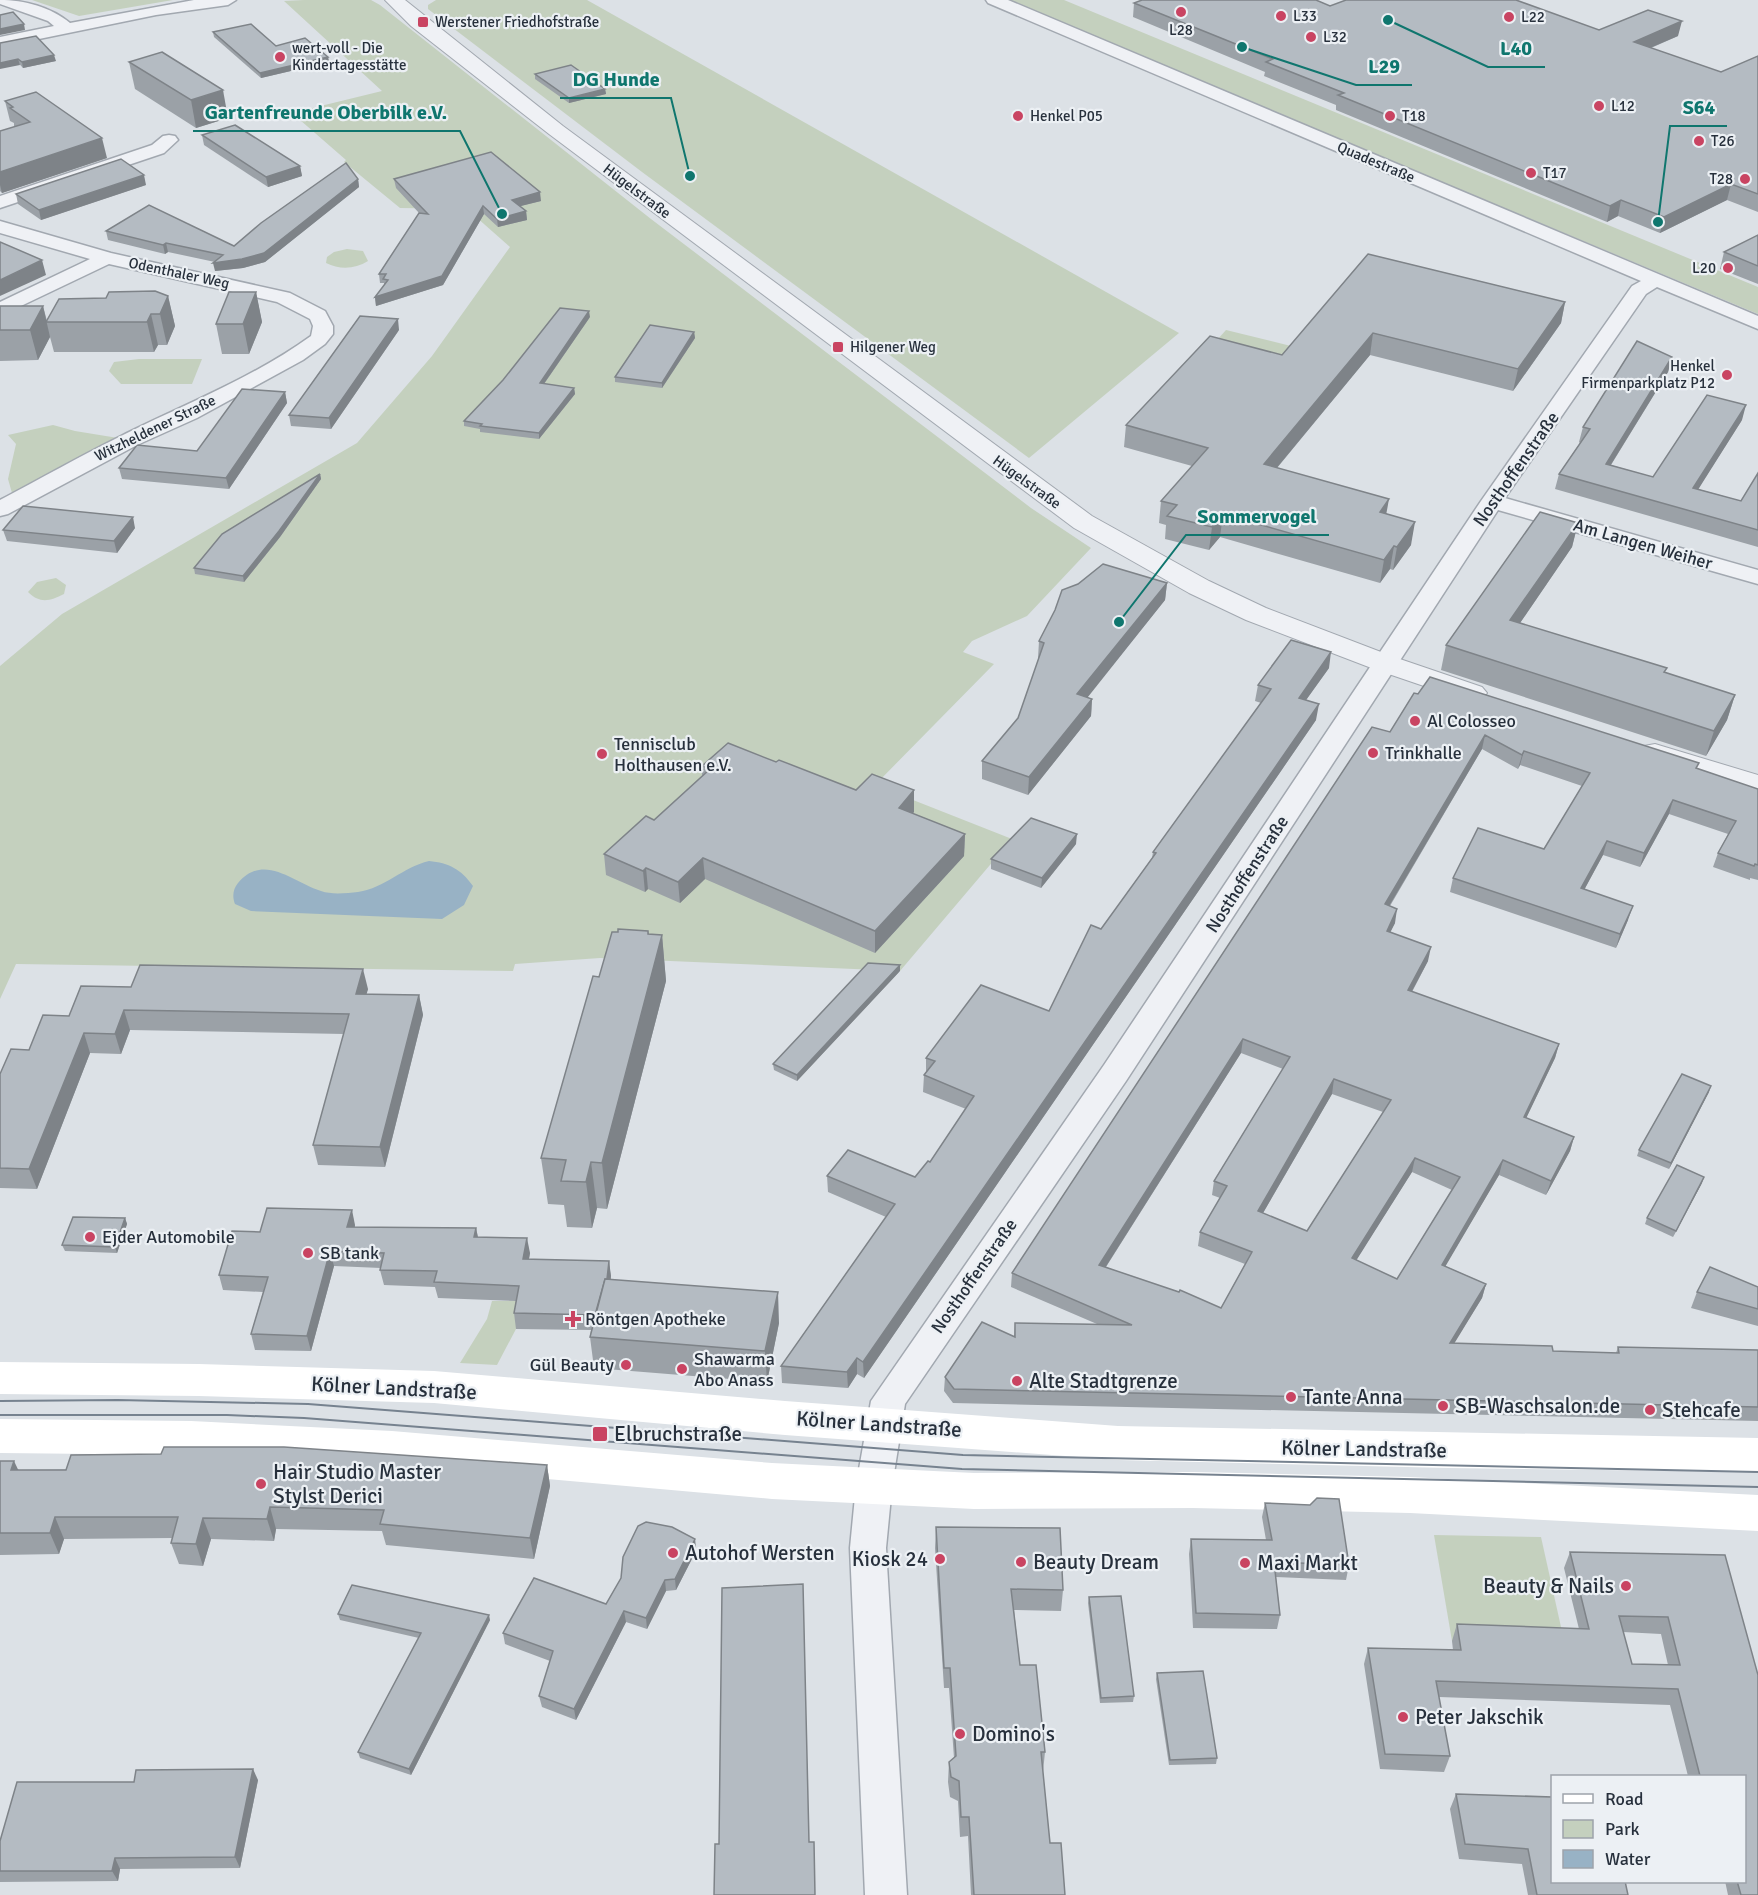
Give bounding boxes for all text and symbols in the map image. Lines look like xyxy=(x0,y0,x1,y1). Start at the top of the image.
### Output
marker: L28 xyxy=(1174,5,1188,19)
place label: L33 xyxy=(1293,7,1317,25)
place label: L22 xyxy=(1521,8,1545,26)
marker: L33 xyxy=(1274,9,1288,23)
marker: L22 xyxy=(1502,10,1516,24)
place label: Werstener Friedhofstraße xyxy=(435,13,599,31)
marker: Werstener Friedhofstraße xyxy=(416,15,430,29)
place label: L28 xyxy=(1169,21,1193,39)
place label: L32 xyxy=(1323,28,1347,46)
callout: L40 xyxy=(1488,29,1545,67)
marker: L32 xyxy=(1304,30,1318,44)
text: L40 xyxy=(1500,36,1532,61)
place label: wert-voll - Die Kindertagesstätte xyxy=(292,39,406,74)
callout: L29 xyxy=(1356,47,1412,85)
marker: wert-voll - Die Kindertagesstätte xyxy=(273,50,287,64)
text: L29 xyxy=(1368,54,1400,79)
callout: DG Hunde xyxy=(560,60,671,98)
text: DG Hunde xyxy=(572,67,660,92)
callout: S64 xyxy=(1670,88,1727,126)
callout: Gartenfreunde Oberbilk e.V. xyxy=(193,93,460,131)
text: S64 xyxy=(1683,95,1716,120)
place label: L12 xyxy=(1611,97,1635,115)
marker: L12 xyxy=(1592,99,1606,113)
text: Gartenfreunde Oberbilk e.V. xyxy=(205,100,447,125)
place label: Henkel P05 xyxy=(1030,107,1103,125)
place label: T18 xyxy=(1402,107,1426,125)
marker: Henkel P05 xyxy=(1011,109,1025,123)
marker: T18 xyxy=(1383,109,1397,123)
place label: T26 xyxy=(1711,132,1735,150)
marker: T26 xyxy=(1692,134,1706,148)
street label: Quadestraße xyxy=(1334,138,1418,186)
street label: Hügelstraße xyxy=(600,160,674,222)
place label: T17 xyxy=(1543,164,1567,182)
marker: T17 xyxy=(1524,166,1538,180)
place label: T28 xyxy=(1709,170,1733,188)
marker: T28 xyxy=(1738,172,1752,186)
street label: Odenthaler Weg xyxy=(127,254,231,292)
place label: L20 xyxy=(1692,259,1716,277)
marker: L20 xyxy=(1721,261,1735,275)
place label: Hilgener Weg xyxy=(850,338,936,356)
marker: Hilgener Weg xyxy=(831,340,845,354)
place label: Henkel Firmenparkplatz P12 xyxy=(1581,357,1715,392)
marker: Henkel Firmenparkplatz P12 xyxy=(1720,368,1734,382)
street label: Witzheldener Straße xyxy=(92,391,218,465)
street label: Nosthoffenstraße xyxy=(1468,407,1564,531)
street label: Hügelstraße xyxy=(989,451,1065,513)
callout: Sommervogel xyxy=(1186,497,1329,535)
text: Sommervogel xyxy=(1197,504,1317,529)
street label: Am Langen Weiher xyxy=(1571,514,1715,574)
place label: Al Colosseo xyxy=(1427,710,1516,732)
marker: Al Colosseo xyxy=(1408,714,1422,728)
place label: Tennisclub Holthausen e.V. xyxy=(614,733,732,776)
place label: Trinkhalle xyxy=(1385,742,1462,764)
marker: Trinkhalle xyxy=(1366,746,1380,760)
marker: Tennisclub Holthausen e.V. xyxy=(595,747,609,761)
street label: Nosthoffenstraße xyxy=(1201,811,1293,937)
street label: Nosthoffenstraße xyxy=(926,1214,1022,1338)
place label: Ejder Automobile xyxy=(102,1226,235,1248)
marker: Ejder Automobile xyxy=(83,1230,97,1244)
place label: SB tank xyxy=(320,1242,379,1264)
marker: SB tank xyxy=(301,1246,315,1260)
place label: Röntgen Apotheke xyxy=(585,1308,726,1330)
marker: Röntgen Apotheke xyxy=(566,1312,580,1326)
place label: Shawarma Abo Anass xyxy=(694,1348,775,1391)
place label: Gül Beauty xyxy=(530,1354,615,1376)
marker: Gül Beauty xyxy=(619,1358,633,1372)
marker: Shawarma Abo Anass xyxy=(675,1362,689,1376)
place label: Alte Stadtgrenze xyxy=(1029,1368,1178,1394)
street label: Kölner Landstraße xyxy=(310,1371,478,1405)
marker: Alte Stadtgrenze xyxy=(1010,1374,1024,1388)
place label: Tante Anna xyxy=(1303,1384,1403,1410)
marker: Tante Anna xyxy=(1284,1390,1298,1404)
place label: SB-Waschsalon.de xyxy=(1455,1393,1620,1419)
place label: Stehcafe xyxy=(1662,1397,1741,1423)
marker: SB-Waschsalon.de xyxy=(1436,1399,1450,1413)
marker: Stehcafe xyxy=(1643,1403,1657,1417)
street label: Kölner Landstraße xyxy=(795,1405,963,1443)
place label: Elbruchstraße xyxy=(614,1421,742,1447)
marker: Elbruchstraße xyxy=(591,1425,609,1443)
street label: Kölner Landstraße xyxy=(1281,1435,1447,1463)
place label: Hair Studio Master Stylst Derici xyxy=(273,1459,441,1509)
marker: Hair Studio Master Stylst Derici xyxy=(254,1477,268,1491)
place label: Autohof Wersten xyxy=(685,1540,835,1566)
marker: Autohof Wersten xyxy=(666,1546,680,1560)
place label: Kiosk 24 xyxy=(852,1546,928,1572)
place label: Beauty Dream xyxy=(1033,1549,1159,1575)
place label: Maxi Markt xyxy=(1257,1550,1358,1576)
marker: Kiosk 24 xyxy=(933,1552,947,1566)
marker: Beauty Dream xyxy=(1014,1555,1028,1569)
marker: Maxi Markt xyxy=(1238,1556,1252,1570)
place label: Beauty & Nails xyxy=(1483,1573,1614,1599)
marker: Beauty & Nails xyxy=(1619,1579,1633,1593)
place label: Peter Jakschik xyxy=(1415,1704,1544,1730)
marker: Peter Jakschik xyxy=(1396,1710,1410,1724)
place label: Domino's xyxy=(972,1721,1055,1747)
marker: Domino's xyxy=(953,1727,967,1741)
legend xyxy=(1551,1775,1746,1883)
text: Road xyxy=(1605,1788,1644,1810)
text: Park xyxy=(1605,1818,1640,1840)
text: Water xyxy=(1605,1848,1651,1870)

